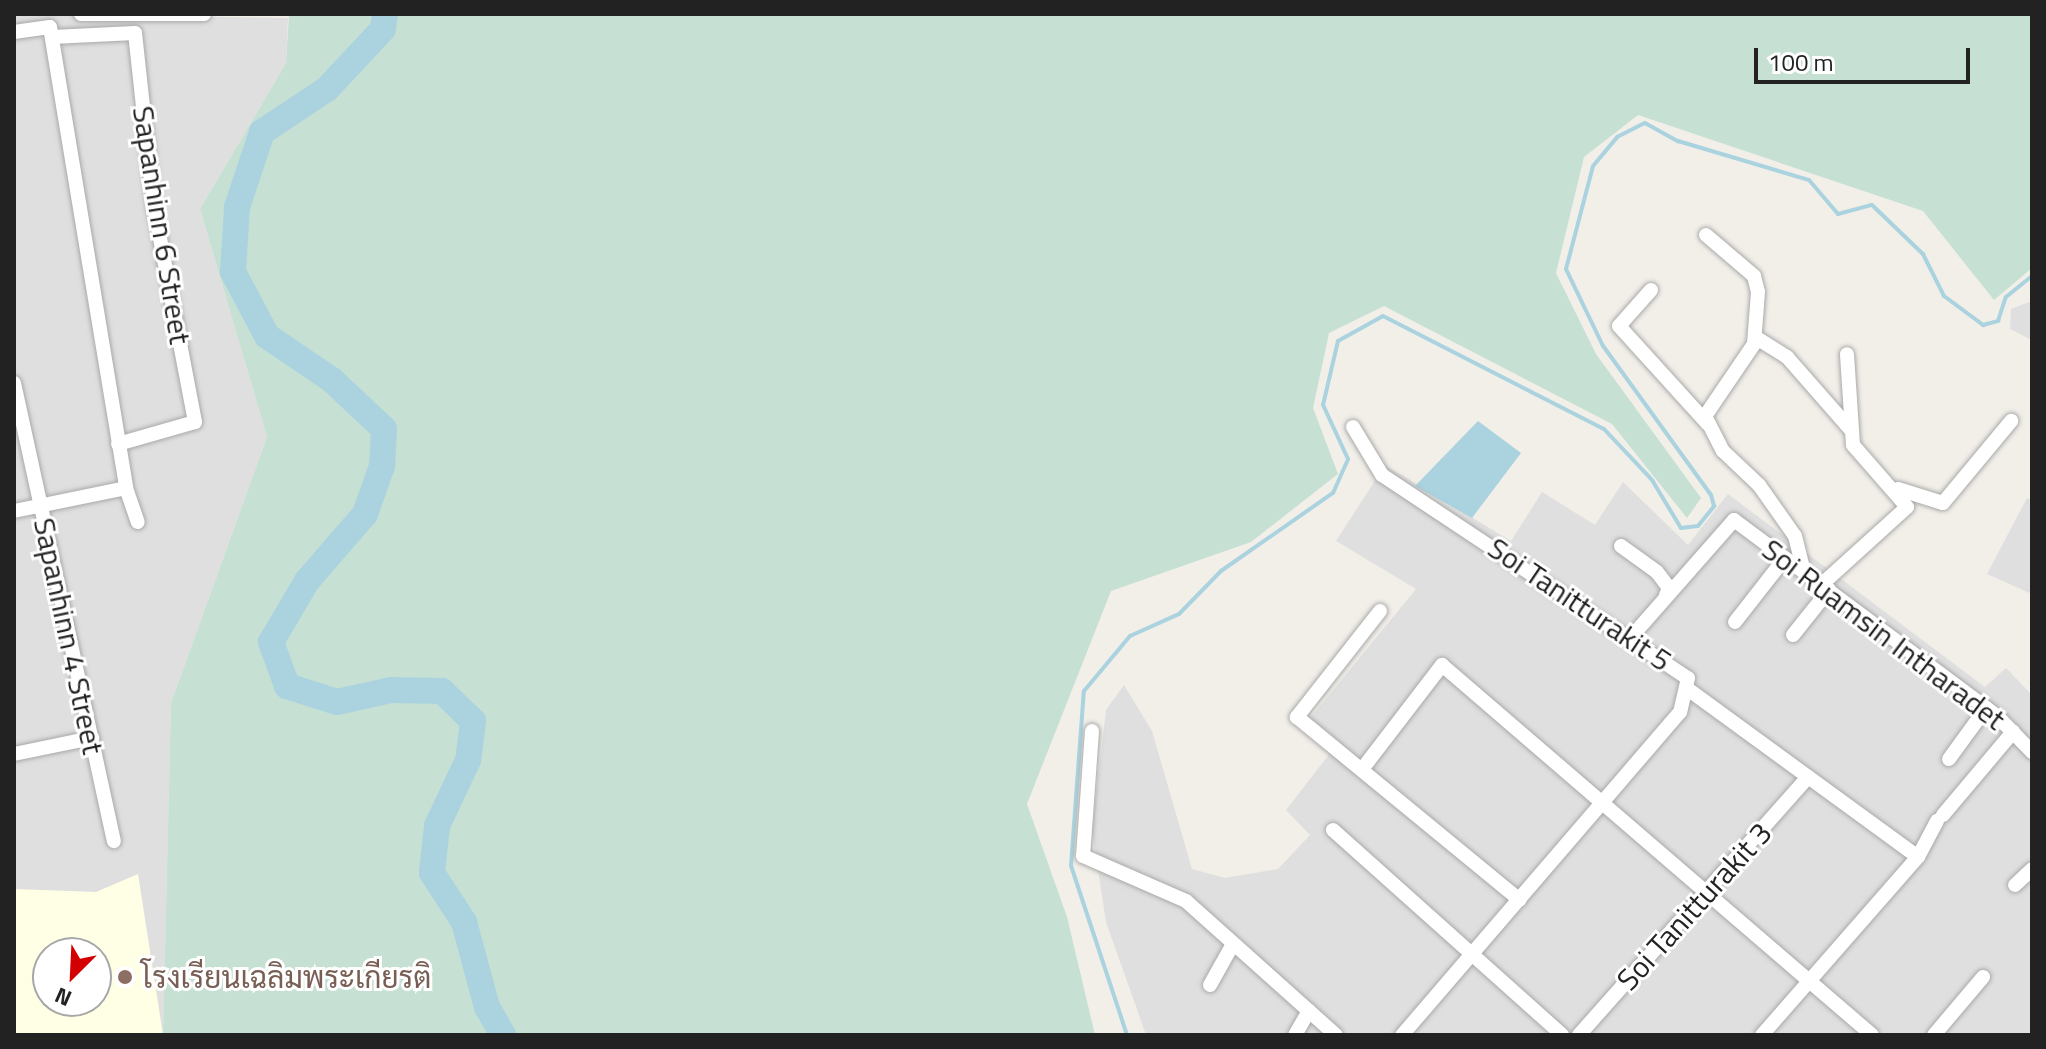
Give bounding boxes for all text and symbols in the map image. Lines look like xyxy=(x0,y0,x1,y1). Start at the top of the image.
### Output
scale bar xyxy=(1758,32,1974,82)
text: 100 m xyxy=(1768,44,1834,80)
street label: Sapanhinn 6 Street xyxy=(125,103,199,347)
street label: Sapanhinn 4 Street xyxy=(26,515,112,757)
street label: Soi Tanitturakit 5 xyxy=(1481,529,1679,679)
street label: Soi Ruamsin Intharadet xyxy=(1755,531,2013,737)
street label: Soi Tanitturakit 3 xyxy=(1609,815,1779,997)
north arrow xyxy=(32,937,112,1017)
place label: โรงเรียนเฉลิมพระเกียรติ xyxy=(141,959,431,995)
marker: โรงเรียนเฉลิมพระเกียรติ xyxy=(116,968,134,986)
text: N xyxy=(49,978,77,1016)

